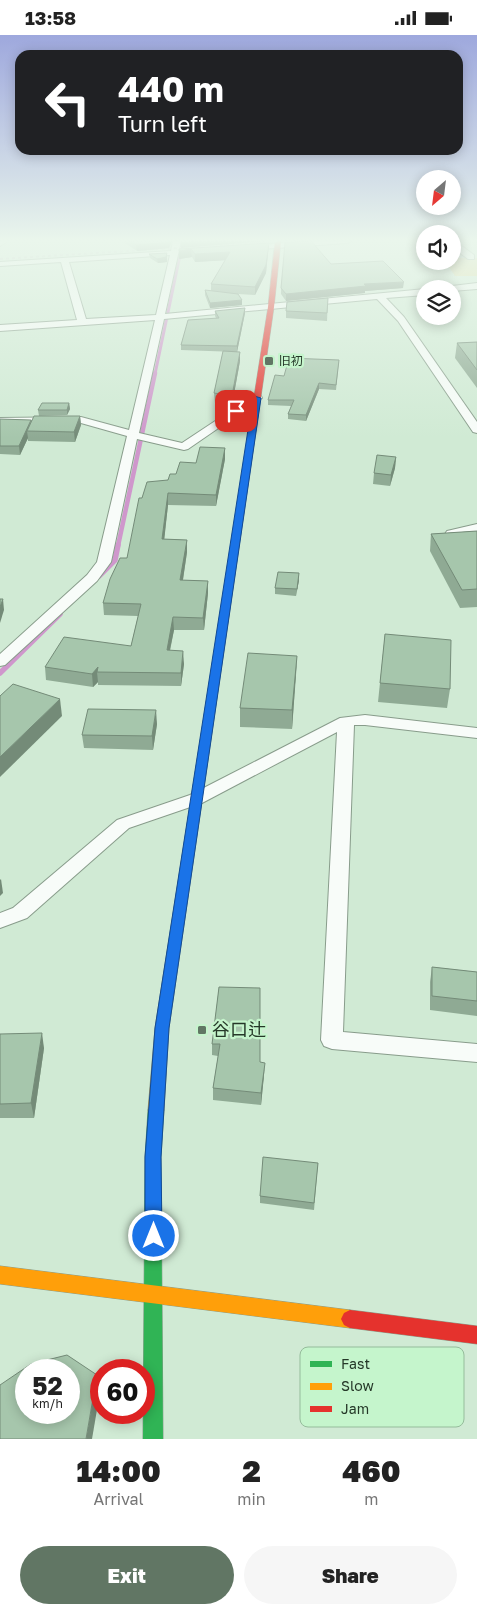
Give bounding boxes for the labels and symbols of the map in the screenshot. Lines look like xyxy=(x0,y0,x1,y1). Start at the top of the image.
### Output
north arrow xyxy=(416,170,461,215)
place label: 旧初 xyxy=(279,353,303,368)
marker: 旧初 xyxy=(263,355,275,367)
pin xyxy=(215,390,257,432)
place label: 谷口辻 xyxy=(212,1018,266,1040)
marker: 谷口辻 xyxy=(196,1024,208,1036)
position arrow xyxy=(127,1209,179,1261)
legend xyxy=(300,1347,464,1427)
text: Fast xyxy=(341,1355,370,1372)
speed limit sign: 60 xyxy=(90,1359,155,1424)
text: Slow xyxy=(341,1377,374,1394)
text: Jam xyxy=(341,1400,369,1417)

